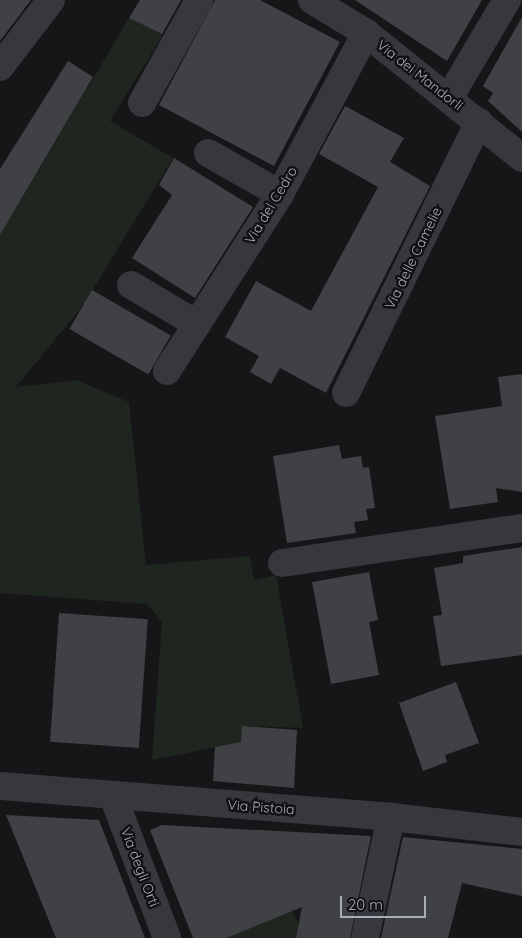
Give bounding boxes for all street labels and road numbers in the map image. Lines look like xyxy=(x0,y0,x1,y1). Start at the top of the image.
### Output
street label: Via dei Mandorli xyxy=(374,36,466,114)
street label: Via del Cedro xyxy=(241,163,301,247)
street label: Via delle Camelie xyxy=(381,204,445,312)
street label: Via Pistoia xyxy=(227,796,295,818)
street label: Via degli Orti xyxy=(117,825,163,909)

